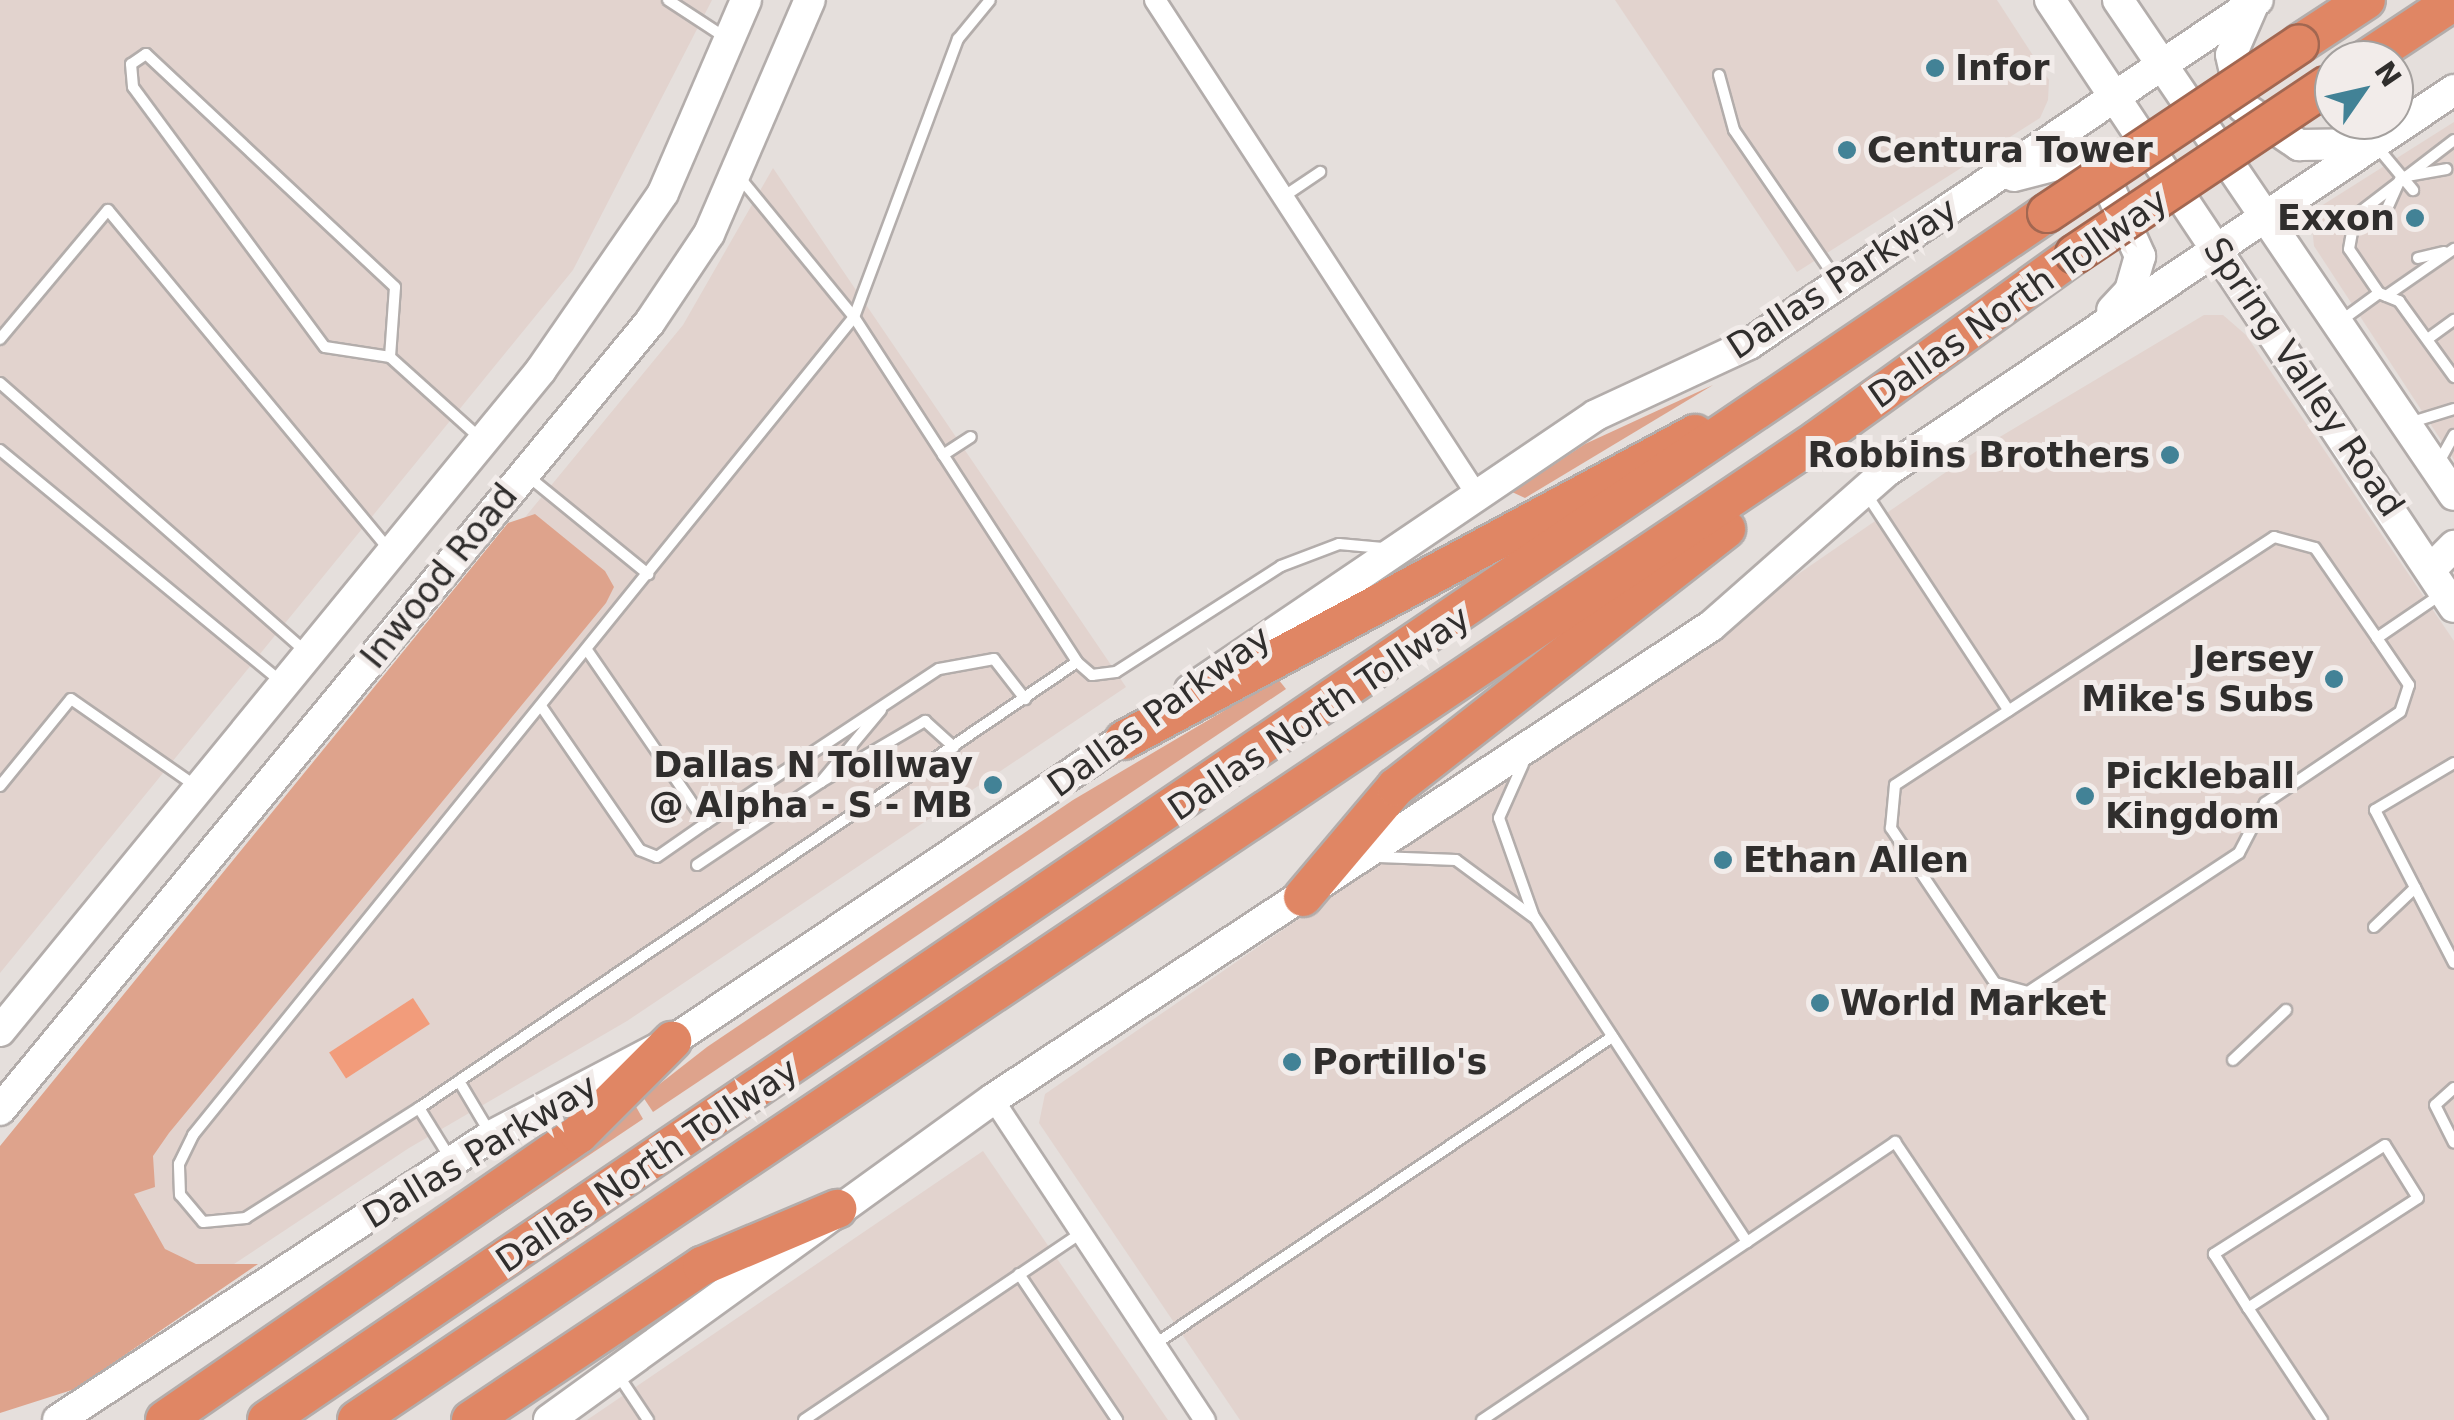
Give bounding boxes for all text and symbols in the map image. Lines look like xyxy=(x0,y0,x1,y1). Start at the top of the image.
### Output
north arrow xyxy=(2314,40,2414,140)
place label: Infor xyxy=(1955,47,2049,89)
text: N xyxy=(2367,55,2408,93)
marker: Infor xyxy=(1924,57,1946,79)
place label: Centura Tower xyxy=(1867,129,2153,171)
marker: Centura Tower xyxy=(1836,139,1858,161)
street label: Dallas North Tollway xyxy=(1861,179,2175,417)
street label: Dallas Parkway xyxy=(1719,188,1965,368)
place label: Exxon xyxy=(2277,197,2395,239)
marker: Exxon xyxy=(2404,207,2426,229)
street label: Spring Valley Road xyxy=(2195,230,2413,524)
place label: Robbins Brothers xyxy=(1808,434,2150,476)
marker: Robbins Brothers xyxy=(2159,444,2181,466)
street label: Inwood Road xyxy=(352,475,526,677)
street label: Dallas North Tollway xyxy=(1160,596,1478,830)
street label: Dallas Parkway xyxy=(1039,616,1279,806)
place label: Jersey Mike's Subs xyxy=(2081,638,2314,720)
marker: Jersey Mike's Subs xyxy=(2323,668,2345,690)
place label: Dallas N Tollway @ Alpha - S - MB xyxy=(649,744,973,826)
place label: Pickleball Kingdom xyxy=(2105,755,2295,837)
marker: Dallas N Tollway @ Alpha - S - MB xyxy=(982,774,1004,796)
marker: Pickleball Kingdom xyxy=(2074,785,2096,807)
place label: Ethan Allen xyxy=(1743,839,1969,881)
marker: Ethan Allen xyxy=(1712,849,1734,871)
place label: World Market xyxy=(1840,982,2106,1024)
marker: World Market xyxy=(1809,992,1831,1014)
place label: Portillo's xyxy=(1312,1041,1487,1083)
street label: Dallas North Tollway xyxy=(488,1048,806,1282)
marker: Portillo's xyxy=(1281,1051,1303,1073)
street label: Dallas Parkway xyxy=(356,1065,604,1237)

